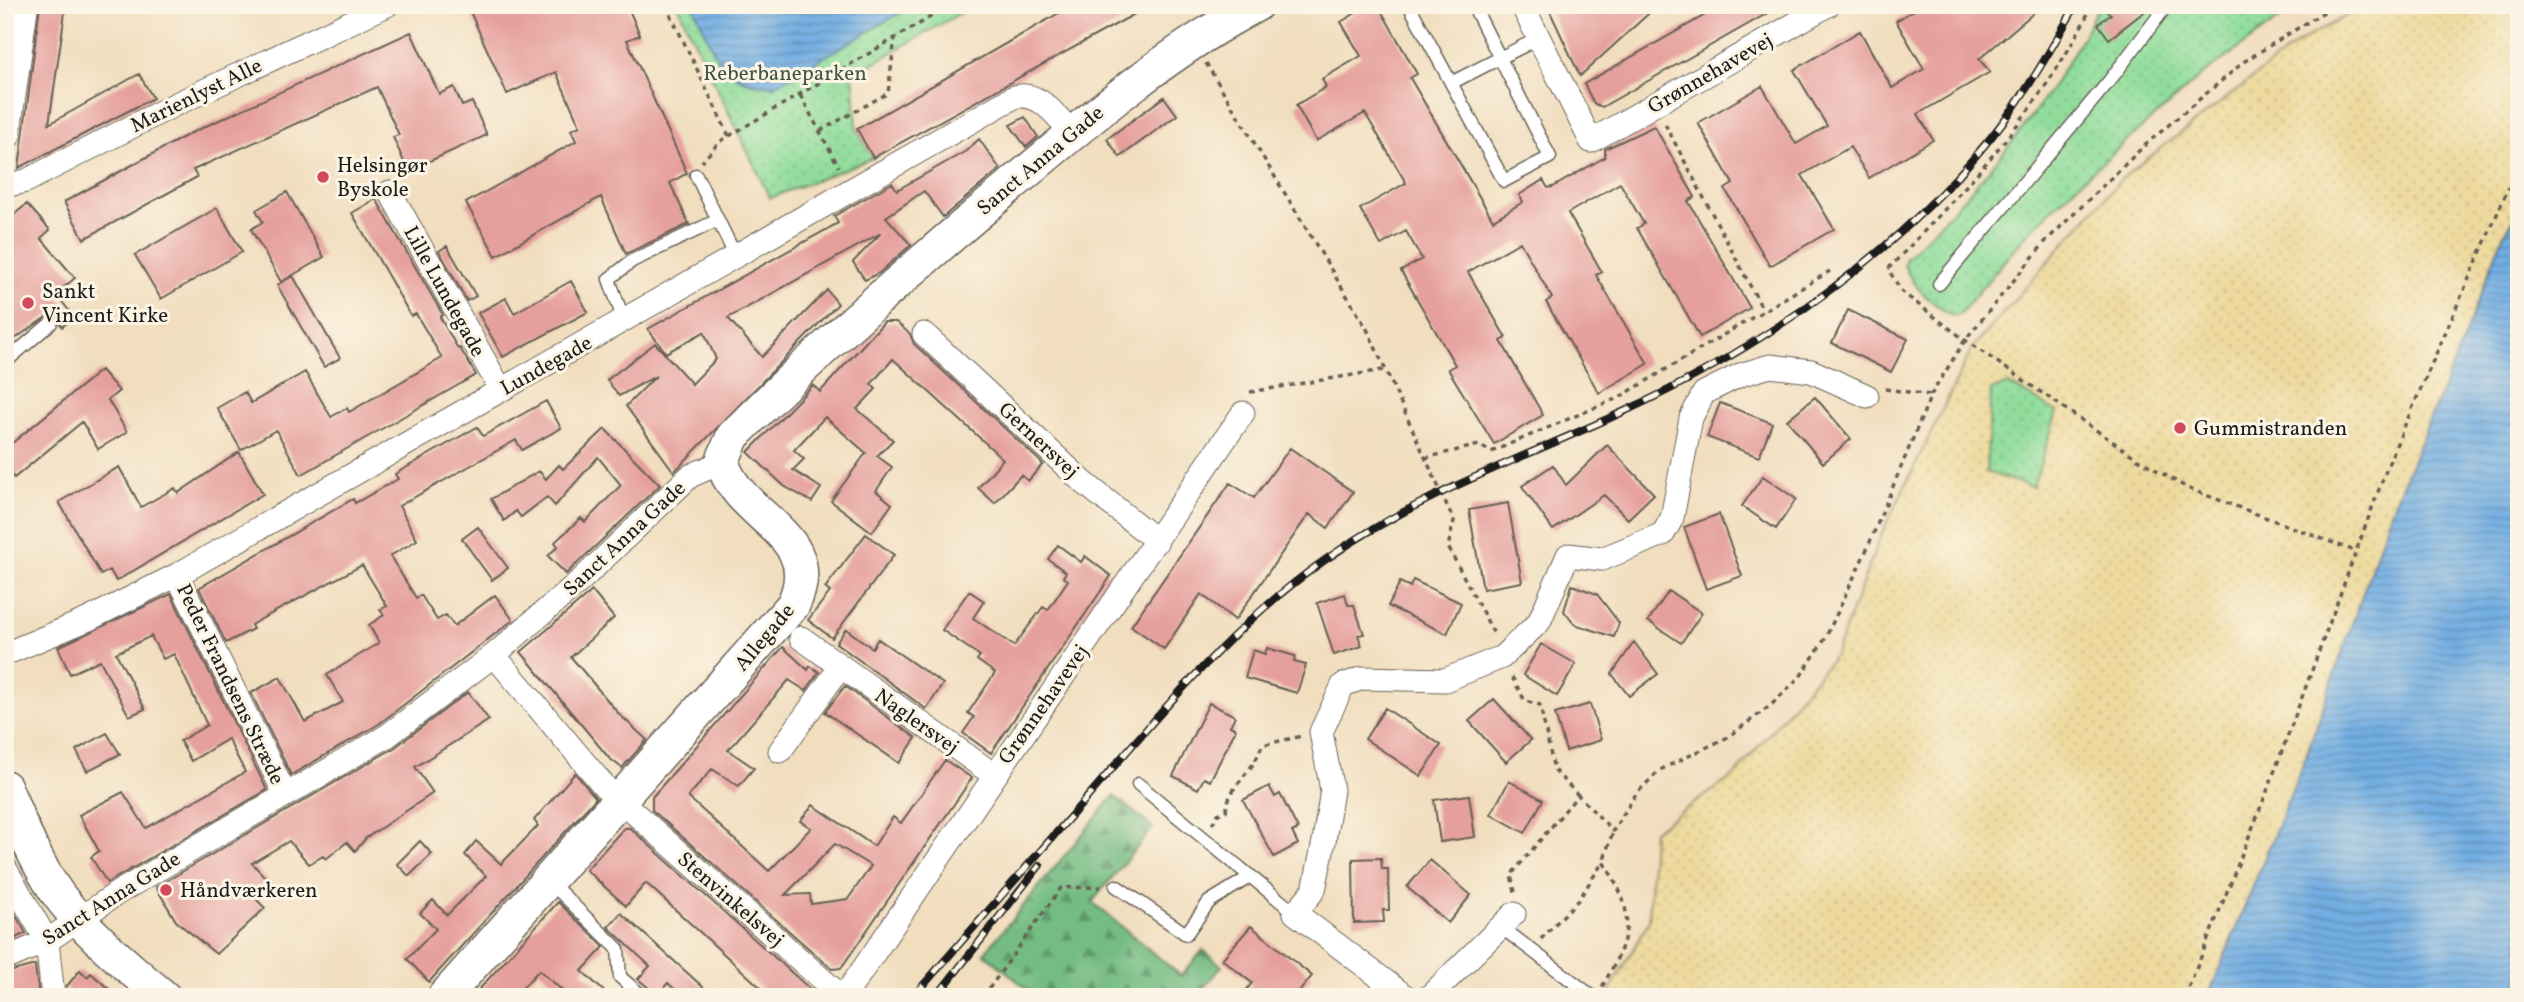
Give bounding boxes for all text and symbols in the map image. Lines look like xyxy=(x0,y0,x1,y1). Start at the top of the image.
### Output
street label: Grønnehavevej xyxy=(1643,27,1779,122)
street label: Marienlyst Alle xyxy=(126,52,267,141)
park label: Reberbaneparken xyxy=(703,60,867,89)
street label: Sanct Anna Gade xyxy=(971,99,1111,223)
place label: Helsingør Byskole xyxy=(337,152,428,205)
marker: Helsingør Byskole xyxy=(315,169,331,185)
street label: Lille Lundegade xyxy=(396,221,492,363)
place label: Sankt Vincent Kirke xyxy=(42,278,168,331)
marker: Sankt Vincent Kirke xyxy=(20,295,36,311)
street label: Lundegade xyxy=(496,329,598,403)
street label: Gernersvej xyxy=(991,396,1085,486)
place label: Gummistranden xyxy=(2194,415,2347,444)
marker: Gummistranden xyxy=(2172,420,2188,436)
street label: Sanct Anna Gade xyxy=(557,475,693,603)
street label: Peder Frandsens Stræde xyxy=(168,579,291,790)
street label: Allegade xyxy=(728,598,802,678)
street label: Grønnehavevej xyxy=(992,639,1096,771)
street label: Naglersvej xyxy=(868,682,964,762)
street label: Sanct Anna Gade xyxy=(37,845,186,953)
street label: Stenvinkelsvej xyxy=(670,846,790,955)
place label: Håndværkeren xyxy=(180,877,318,906)
marker: Håndværkeren xyxy=(158,882,174,898)

